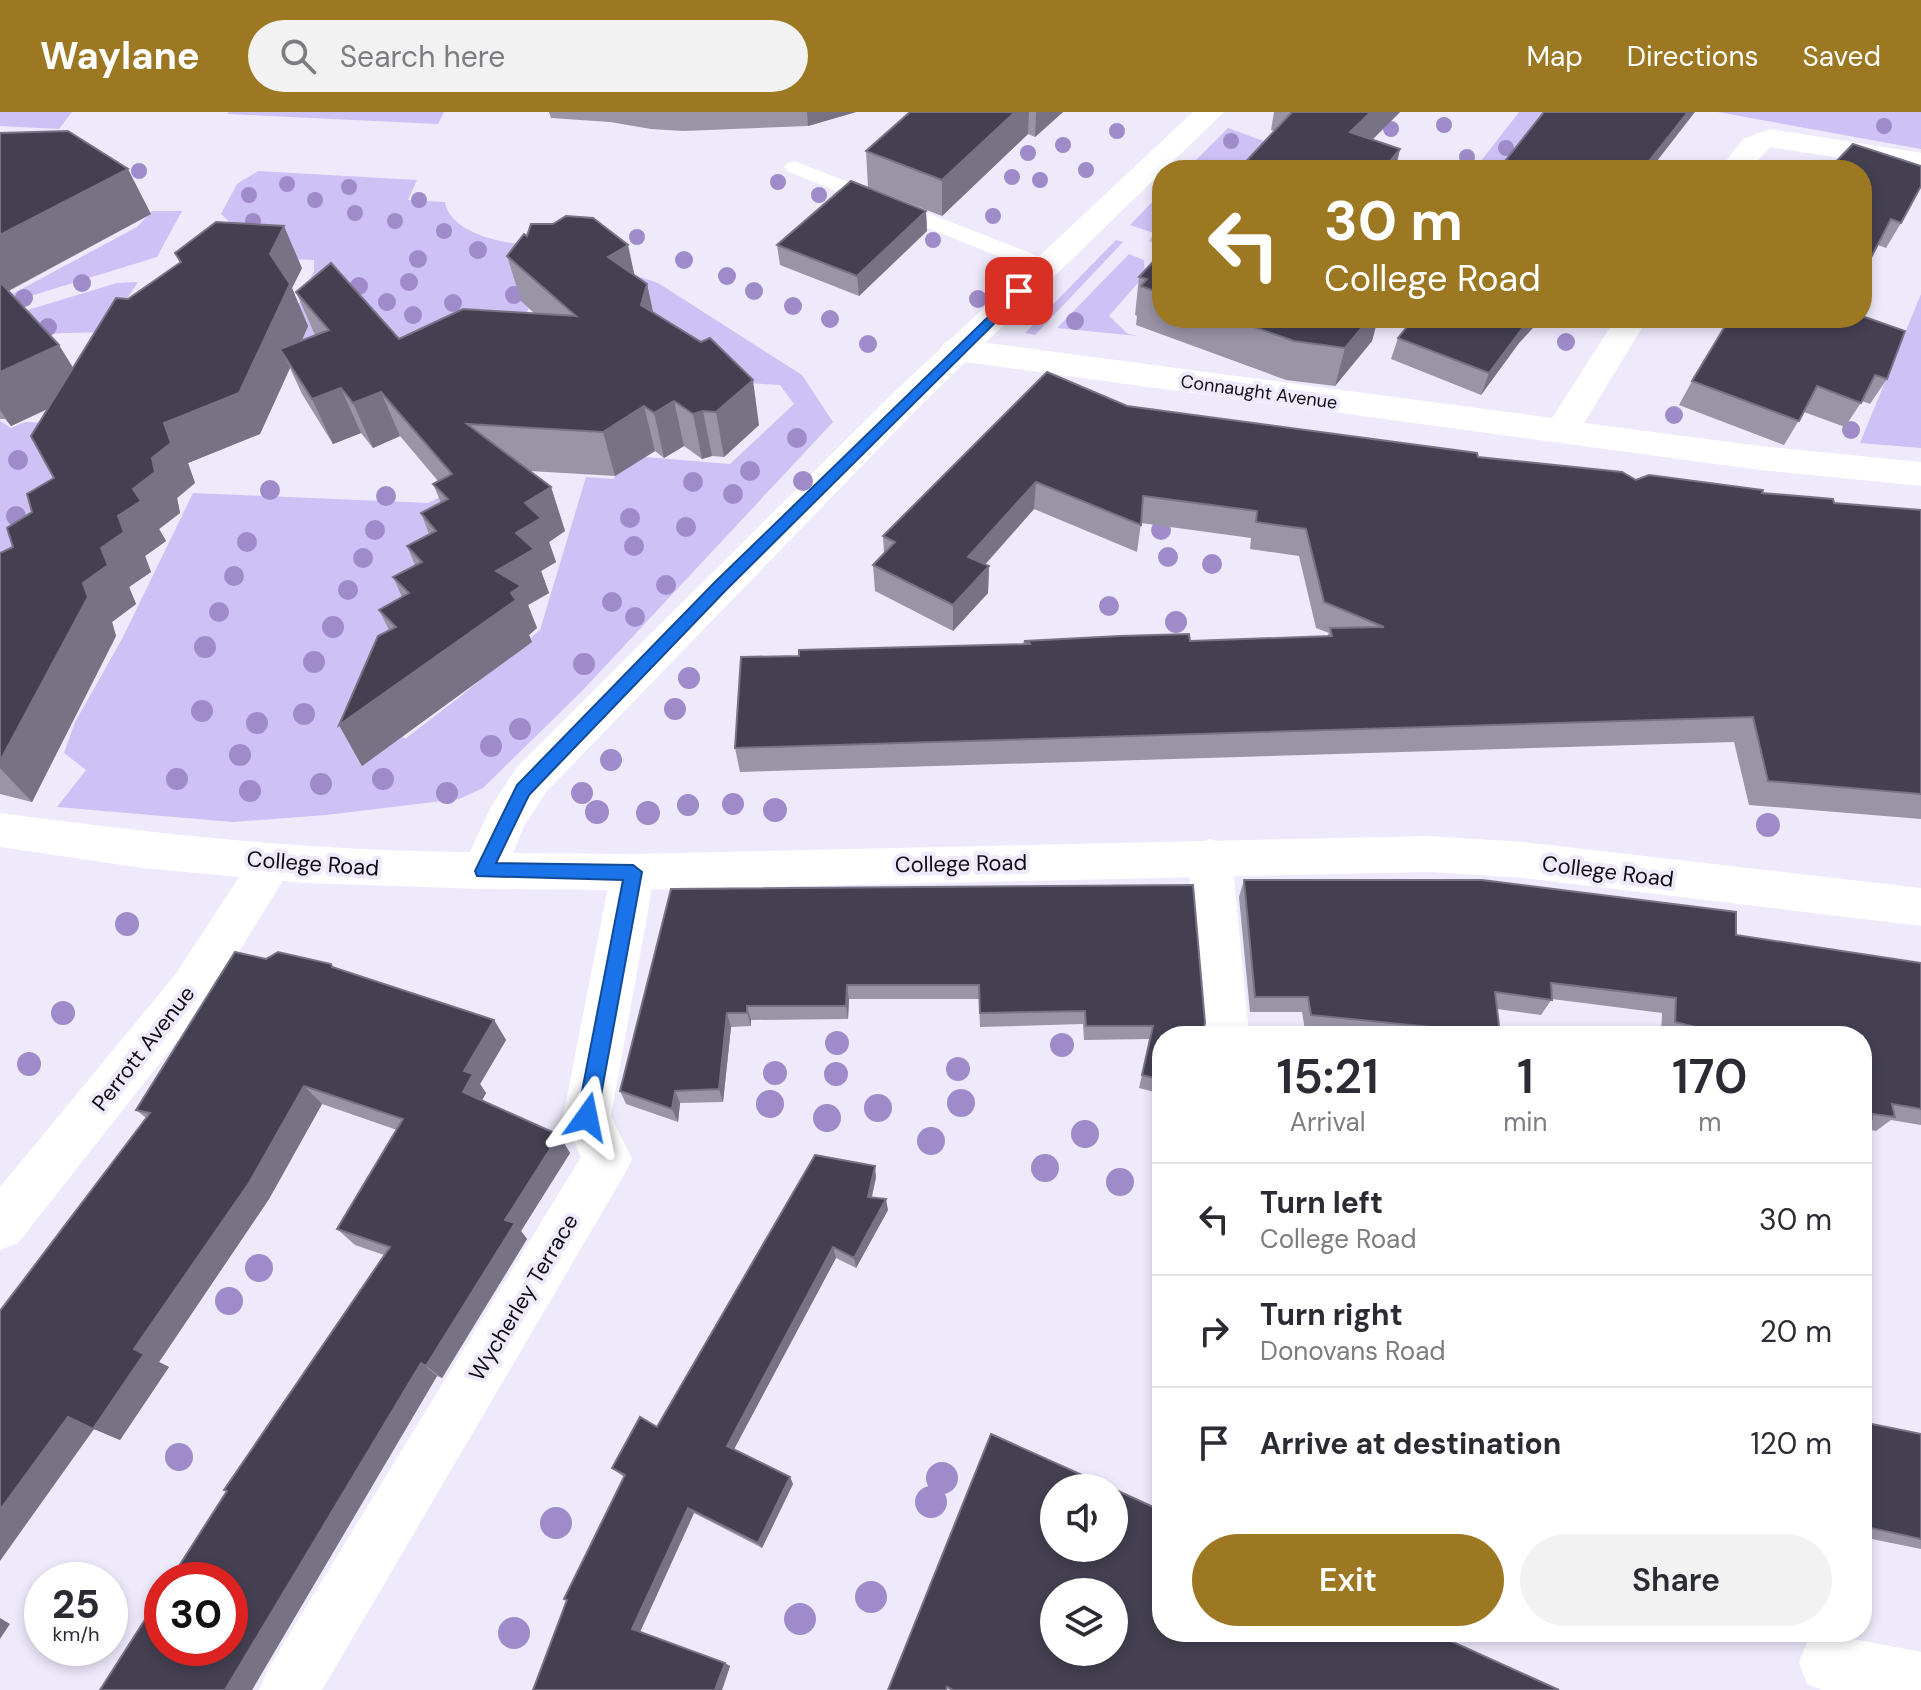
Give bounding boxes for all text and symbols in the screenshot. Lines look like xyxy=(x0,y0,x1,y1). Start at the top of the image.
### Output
search box xyxy=(248,20,808,92)
text: Waylane xyxy=(40,31,200,81)
icon: search xyxy=(276,34,320,78)
text: Search here xyxy=(340,37,505,76)
text: Map xyxy=(1526,38,1583,75)
text: Directions xyxy=(1627,38,1759,75)
text: Saved xyxy=(1803,38,1881,75)
text: 30 m xyxy=(1324,184,1463,257)
icon: left xyxy=(1192,192,1296,296)
text: College Road xyxy=(1324,255,1541,302)
pin xyxy=(985,257,1053,325)
icon: arrive xyxy=(997,269,1041,313)
street label: Connaught Avenue xyxy=(1179,369,1339,415)
street label: College Road xyxy=(246,844,380,883)
street label: College Road xyxy=(895,848,1027,879)
street label: College Road xyxy=(1540,849,1675,894)
street label: Perrott Avenue xyxy=(85,980,201,1117)
text: 15:21 xyxy=(1276,1045,1379,1108)
text: 1 xyxy=(1517,1045,1534,1108)
text: 170 xyxy=(1672,1045,1748,1108)
position arrow xyxy=(545,1075,629,1159)
text: Arrival xyxy=(1290,1105,1365,1139)
text: min xyxy=(1503,1105,1548,1139)
text: m xyxy=(1698,1105,1721,1139)
text: Turn left xyxy=(1260,1183,1383,1222)
icon: left xyxy=(1192,1197,1236,1241)
text: 30 m xyxy=(1759,1200,1832,1239)
street label: Wycherley Terrace xyxy=(462,1209,585,1386)
text: College Road xyxy=(1260,1222,1417,1256)
text: Turn right xyxy=(1260,1295,1403,1334)
icon: right xyxy=(1192,1309,1236,1353)
text: 20 m xyxy=(1760,1312,1832,1351)
text: Donovans Road xyxy=(1260,1334,1446,1368)
icon: arrive xyxy=(1192,1421,1236,1465)
text: Arrive at destination xyxy=(1260,1424,1561,1463)
text: 120 m xyxy=(1750,1424,1832,1463)
map controls xyxy=(1040,1474,1128,1666)
button: sound xyxy=(1040,1474,1128,1562)
button: Exit xyxy=(1192,1534,1504,1626)
button: Share xyxy=(1520,1534,1832,1626)
speed limit sign: 30 xyxy=(144,1562,248,1666)
text: 25 xyxy=(52,1578,100,1630)
button: layers xyxy=(1040,1578,1128,1666)
text: km/h xyxy=(52,1621,100,1647)

